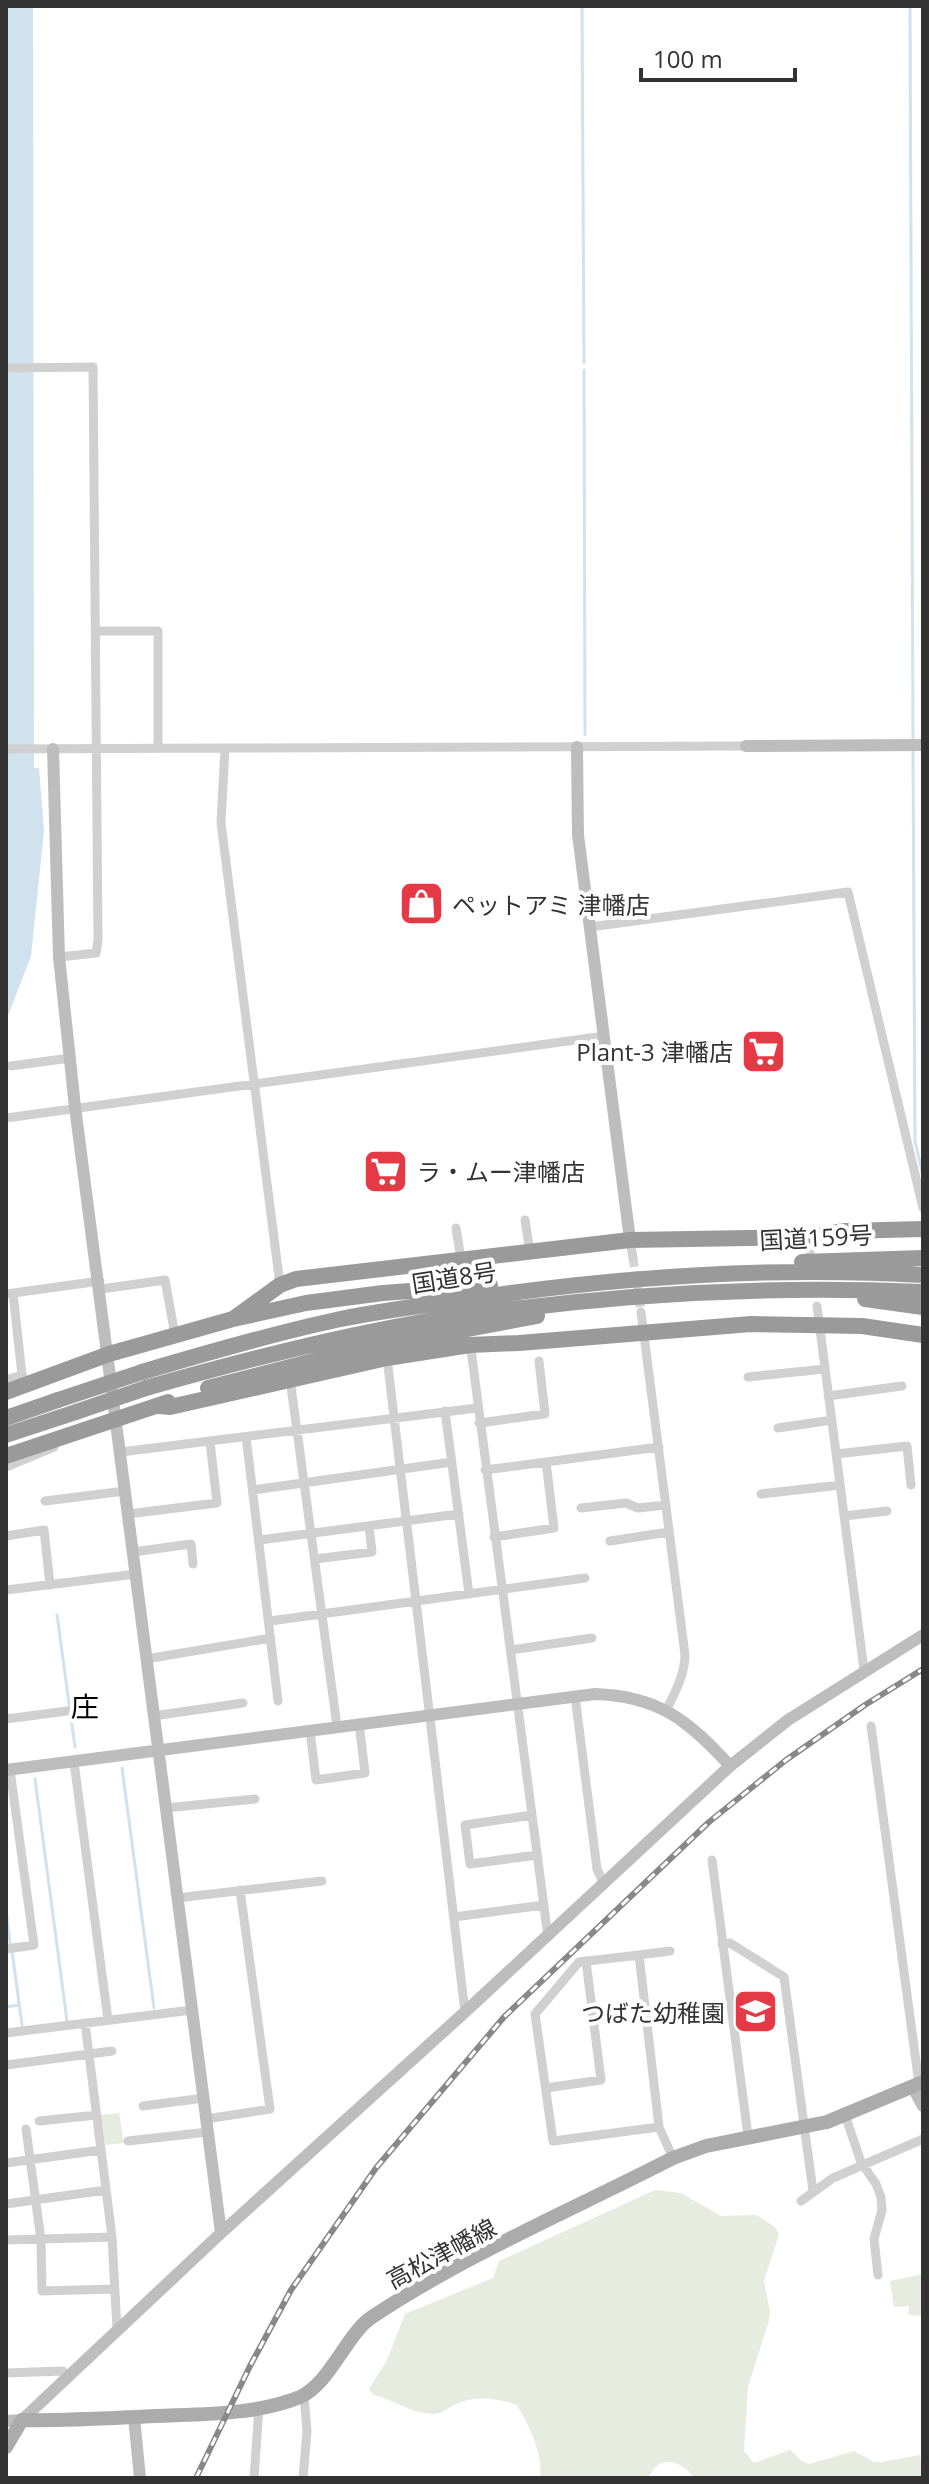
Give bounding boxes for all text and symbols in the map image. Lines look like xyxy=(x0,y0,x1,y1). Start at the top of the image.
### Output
scale bar xyxy=(641,32,795,82)
text: 100 m xyxy=(653,42,723,75)
shop icon: ペットアミ 津幡店 xyxy=(397,880,445,928)
place label: ペットアミ 津幡店 xyxy=(452,888,650,921)
supermarket icon: Plant-3 津幡店 xyxy=(740,1027,788,1075)
place label: Plant-3 津幡店 xyxy=(576,1035,733,1068)
supermarket icon: ラ・ムー津幡店 xyxy=(362,1147,410,1195)
place label: ラ・ムー津幡店 xyxy=(417,1155,585,1188)
street label: 国道159号 xyxy=(759,1218,873,1256)
street label: 国道8号 xyxy=(409,1254,499,1300)
district label: 庄 xyxy=(71,1687,99,1725)
school or university icon: つばた幼稚園 xyxy=(732,1988,780,2036)
place label: つばた幼稚園 xyxy=(581,1996,725,2029)
street label: 高松津幡線 xyxy=(380,2210,502,2296)

